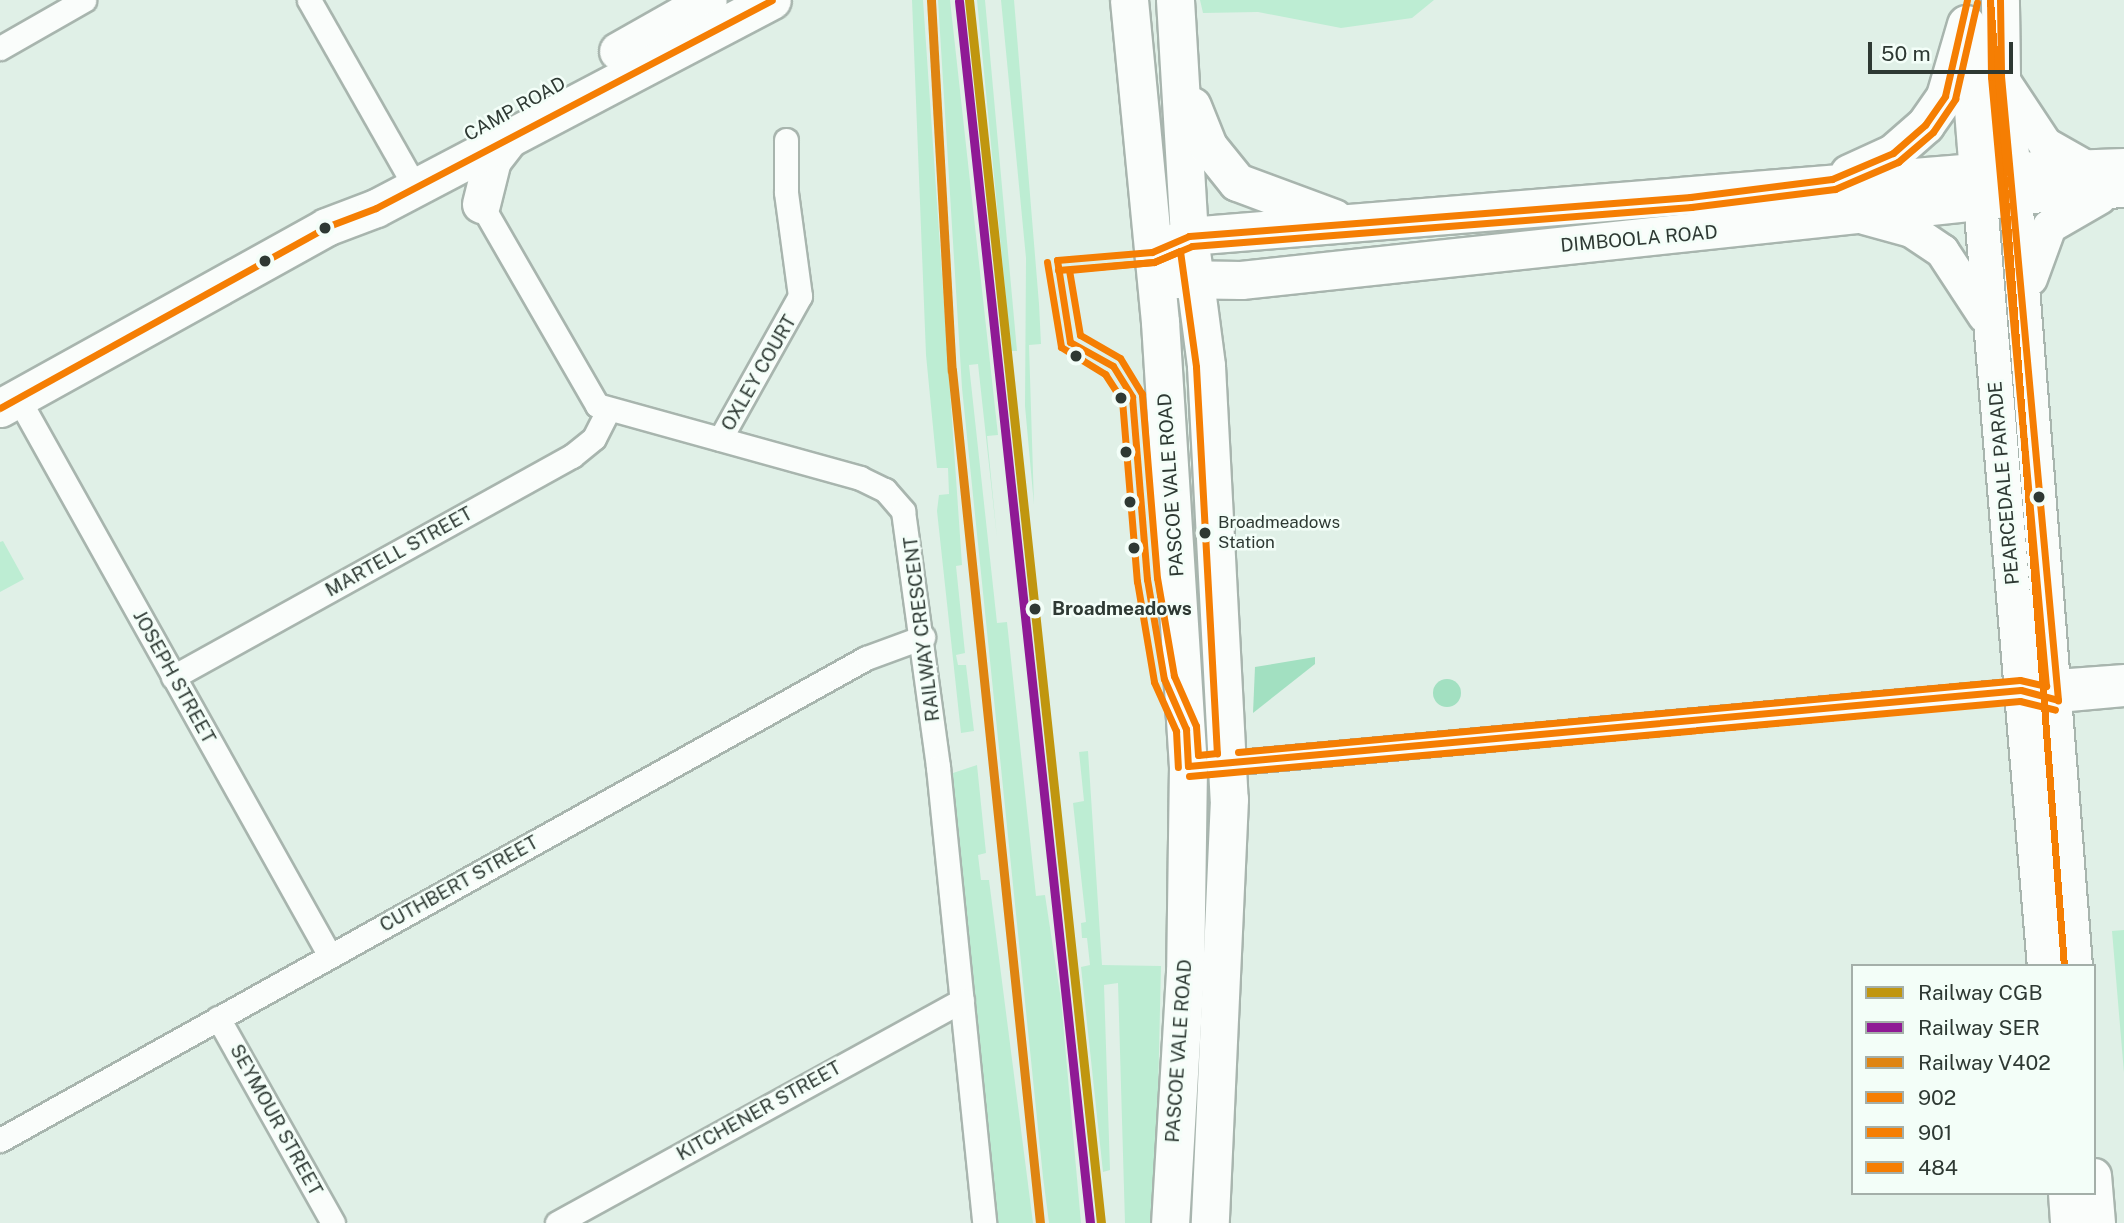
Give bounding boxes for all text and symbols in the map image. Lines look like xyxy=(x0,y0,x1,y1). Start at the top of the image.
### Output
scale bar xyxy=(1872,28,2017,72)
text: 50 m xyxy=(1881,41,1931,66)
street label: CAMP ROAD xyxy=(460,72,570,146)
unlabelled marker xyxy=(318,221,332,235)
street label: DIMBOOLA ROAD xyxy=(1559,221,1719,257)
unlabelled marker xyxy=(258,254,272,268)
street label: OXLEY COURT xyxy=(717,311,801,435)
unlabelled marker xyxy=(1069,349,1083,363)
street label: PEARCEDALE PARADE xyxy=(1984,380,2024,586)
unlabelled marker xyxy=(1114,391,1128,405)
street label: PASCOE VALE ROAD xyxy=(1153,392,1189,578)
unlabelled marker xyxy=(1119,445,1133,459)
unlabelled marker xyxy=(2032,490,2046,504)
unlabelled marker xyxy=(1123,495,1137,509)
street label: MARTELL STREET xyxy=(321,502,477,602)
place label: Broadmeadows Station xyxy=(1218,513,1340,553)
marker: Broadmeadows Station xyxy=(1198,526,1212,540)
street label: RAILWAY CRESCENT xyxy=(899,535,945,723)
unlabelled marker xyxy=(1127,541,1141,555)
marker: Broadmeadows xyxy=(1024,598,1046,620)
place label: Broadmeadows xyxy=(1052,598,1192,620)
street label: JOSEPH STREET xyxy=(128,606,220,748)
street label: CUTHBERT STREET xyxy=(376,831,542,937)
street label: PASCOE VALE ROAD xyxy=(1161,958,1197,1144)
legend xyxy=(1851,964,2096,1195)
text: Railway CGB xyxy=(1918,980,2042,1005)
text: Railway SER xyxy=(1918,1015,2040,1040)
street label: SEYMOUR STREET xyxy=(225,1040,327,1200)
text: Railway V402 xyxy=(1918,1050,2051,1075)
street label: KITCHENER STREET xyxy=(673,1056,845,1166)
text: 902 xyxy=(1918,1085,1956,1110)
text: 901 xyxy=(1918,1120,1952,1145)
text: 484 xyxy=(1918,1155,1958,1180)

